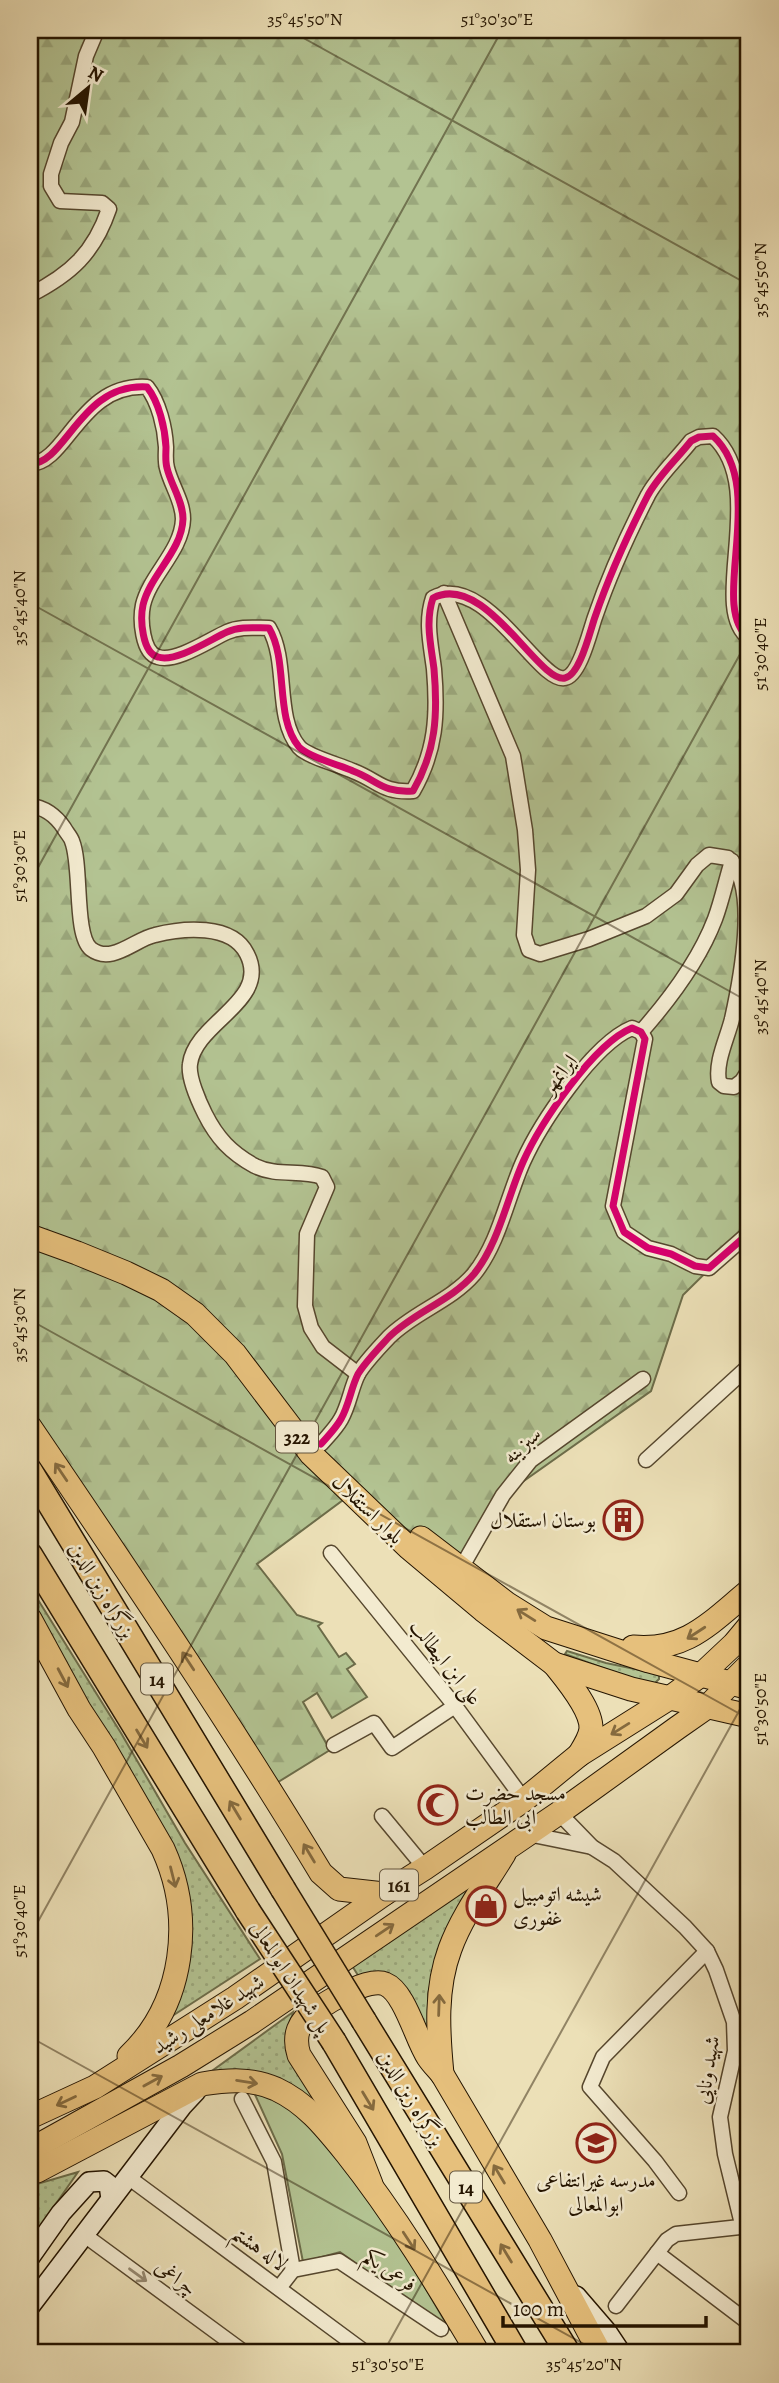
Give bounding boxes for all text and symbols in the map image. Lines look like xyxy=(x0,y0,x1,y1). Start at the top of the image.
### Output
text: 35°45'50"N xyxy=(267,7,343,31)
text: 51°30'30"E xyxy=(461,7,533,31)
north arrow xyxy=(52,52,122,122)
text: N xyxy=(83,59,108,89)
text: 35°45'50"N xyxy=(748,242,772,318)
text: 35°45'40"N xyxy=(7,570,31,646)
text: 51°30'40"E xyxy=(748,617,772,691)
text: 51°30'30"E xyxy=(7,830,31,902)
text: 35°45'40"N xyxy=(748,959,772,1035)
street label: ایرانمهر xyxy=(533,1048,584,1101)
text: 35°45'30"N xyxy=(7,1287,31,1363)
street label: سبزینه xyxy=(497,1420,547,1470)
road number: 322 xyxy=(276,1422,318,1452)
one-way arrow xyxy=(54,1463,68,1483)
street label: بلوار استقلال xyxy=(326,1468,410,1550)
building icon: بوستان استقلال xyxy=(602,1499,644,1541)
place label: بوستان استقلال xyxy=(490,1506,596,1534)
street label: بزرگراه زین الدین xyxy=(62,1536,142,1644)
one-way arrow xyxy=(517,1608,536,1623)
street label: علی ابن ابیطالب xyxy=(402,1613,489,1712)
one-way arrow xyxy=(687,1626,706,1641)
one-way arrow xyxy=(181,1652,196,1671)
road number: 14 xyxy=(141,1664,173,1694)
one-way arrow xyxy=(56,1668,70,1688)
text: 51°30'50"E xyxy=(748,1673,772,1745)
one-way arrow xyxy=(611,1722,631,1736)
one-way arrow xyxy=(135,1729,149,1749)
place label: مسجد حضرت ابی الطالب xyxy=(465,1779,566,1832)
mosque icon: مسجد حضرت ابی الطالب xyxy=(417,1784,459,1826)
one-way arrow xyxy=(227,1800,241,1820)
one-way arrow xyxy=(302,1844,316,1864)
one-way arrow xyxy=(167,1865,180,1888)
road number: 161 xyxy=(380,1870,418,1900)
place label: شیشه اتومبیل غفوری xyxy=(513,1880,602,1932)
text: 51°30'40"E xyxy=(7,1884,31,1958)
shop icon: شیشه اتومبیل غفوری xyxy=(465,1885,507,1927)
street label: پل شهیدان ابوالمعالی xyxy=(243,1915,339,2040)
one-way arrow xyxy=(375,1923,394,1938)
street label: شهید غلامعلی رشید xyxy=(147,1967,270,2062)
one-way arrow xyxy=(433,1994,446,2017)
street label: شهید ونایی xyxy=(688,2034,726,2106)
street label: بزرگراه زین الدین xyxy=(371,2044,451,2152)
one-way arrow xyxy=(143,2074,163,2088)
one-way arrow xyxy=(235,2076,258,2089)
one-way arrow xyxy=(362,2091,376,2111)
one-way arrow xyxy=(56,2095,77,2108)
school or university icon: مدرسه غیرانتفاعی ابوالمعالی xyxy=(575,2122,617,2164)
one-way arrow xyxy=(492,2164,506,2184)
place label: مدرسه غیرانتفاعی ابوالمعالی xyxy=(536,2166,656,2218)
road number: 14 xyxy=(450,2172,482,2202)
street label: لاله هشتم xyxy=(222,2218,293,2283)
one-way arrow xyxy=(401,2231,416,2250)
street label: فرعی یکم xyxy=(355,2242,422,2303)
one-way arrow xyxy=(499,2244,513,2264)
street label: چراغی xyxy=(149,2252,203,2302)
one-way arrow xyxy=(128,2267,147,2282)
scale bar xyxy=(503,2285,706,2329)
text: 100 m xyxy=(513,2295,564,2323)
text: 51°30'50"E xyxy=(352,2352,424,2376)
text: 35°45'20"N xyxy=(546,2352,622,2376)

